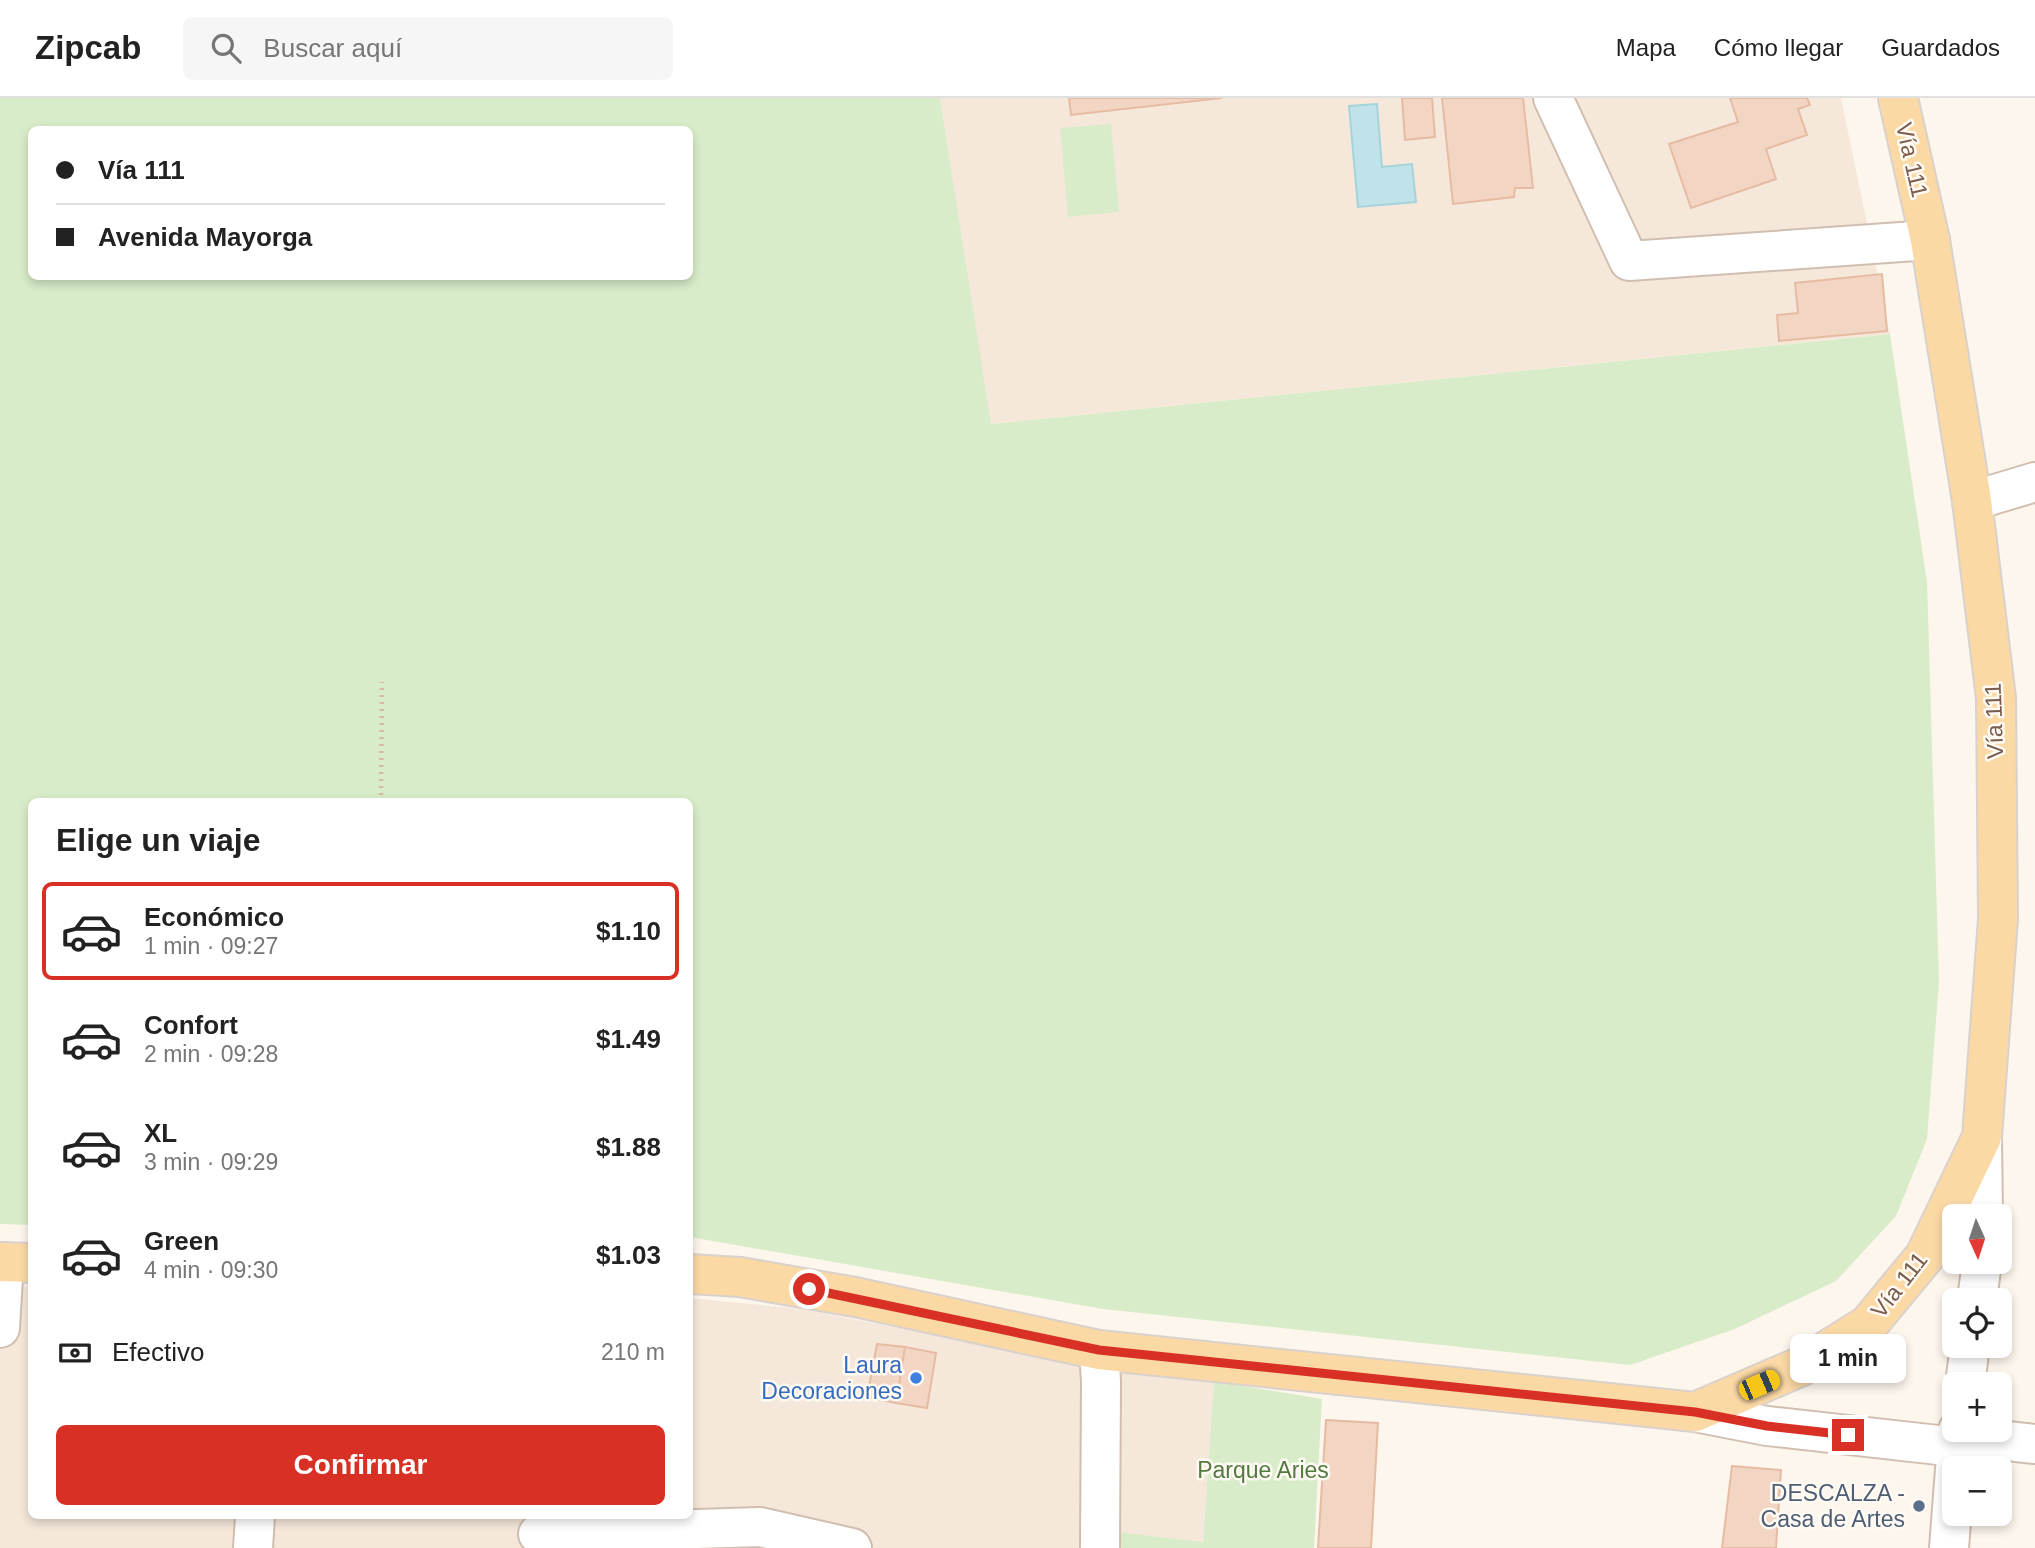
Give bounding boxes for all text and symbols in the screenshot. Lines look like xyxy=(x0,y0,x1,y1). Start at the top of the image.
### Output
search box xyxy=(183,17,673,80)
text: Zipcab xyxy=(35,29,141,66)
icon: search xyxy=(207,29,245,67)
text: Buscar aquí xyxy=(263,33,402,63)
text: Mapa xyxy=(1616,34,1676,61)
text: Cómo llegar xyxy=(1714,34,1843,61)
text: Guardados xyxy=(1881,34,2000,61)
street label: Vía 111 xyxy=(1891,120,1933,200)
text: Vía 111 xyxy=(98,155,185,185)
text: Avenida Mayorga xyxy=(98,222,312,252)
street label: Vía 111 xyxy=(1980,683,2008,759)
text: Elige un viaje xyxy=(56,822,261,858)
icon: car xyxy=(60,900,123,963)
text: Económico xyxy=(144,902,284,932)
text: $1.10 xyxy=(596,916,661,946)
text: 1 min · 09:27 xyxy=(144,933,278,959)
icon: car xyxy=(60,1008,123,1071)
text: Confort xyxy=(144,1010,238,1040)
text: $1.49 xyxy=(596,1024,661,1054)
text: 2 min · 09:28 xyxy=(144,1041,278,1067)
icon: car xyxy=(60,1116,123,1179)
text: XL xyxy=(144,1118,177,1148)
text: $1.88 xyxy=(596,1132,661,1162)
text: 3 min · 09:29 xyxy=(144,1149,278,1175)
north arrow xyxy=(1942,1204,2012,1274)
map controls xyxy=(1942,1204,2012,1526)
icon: car xyxy=(60,1224,123,1287)
text: Green xyxy=(144,1226,219,1256)
text: $1.03 xyxy=(596,1240,661,1270)
street label: Vía 111 xyxy=(1865,1247,1933,1323)
text: 4 min · 09:30 xyxy=(144,1257,278,1283)
route start xyxy=(793,1273,825,1305)
button: locate xyxy=(1942,1288,2012,1358)
icon: cash xyxy=(56,1334,94,1372)
callout: 1 min xyxy=(1790,1334,1906,1382)
text: Efectivo xyxy=(112,1337,205,1367)
text: 210 m xyxy=(601,1339,665,1365)
text: 1 min xyxy=(1818,1345,1878,1371)
place label: Laura Decoraciones xyxy=(761,1352,902,1404)
car xyxy=(1736,1367,1783,1403)
marker: Laura Decoraciones xyxy=(908,1370,924,1386)
button: + xyxy=(1942,1372,2012,1442)
route end xyxy=(1832,1419,1864,1451)
button: Confirmar xyxy=(56,1425,665,1505)
button: − xyxy=(1942,1456,2012,1526)
park label: Parque Aries xyxy=(1197,1457,1329,1483)
place label: DESCALZA - Casa de Artes xyxy=(1761,1480,1905,1532)
marker: DESCALZA - Casa de Artes xyxy=(1911,1498,1927,1514)

